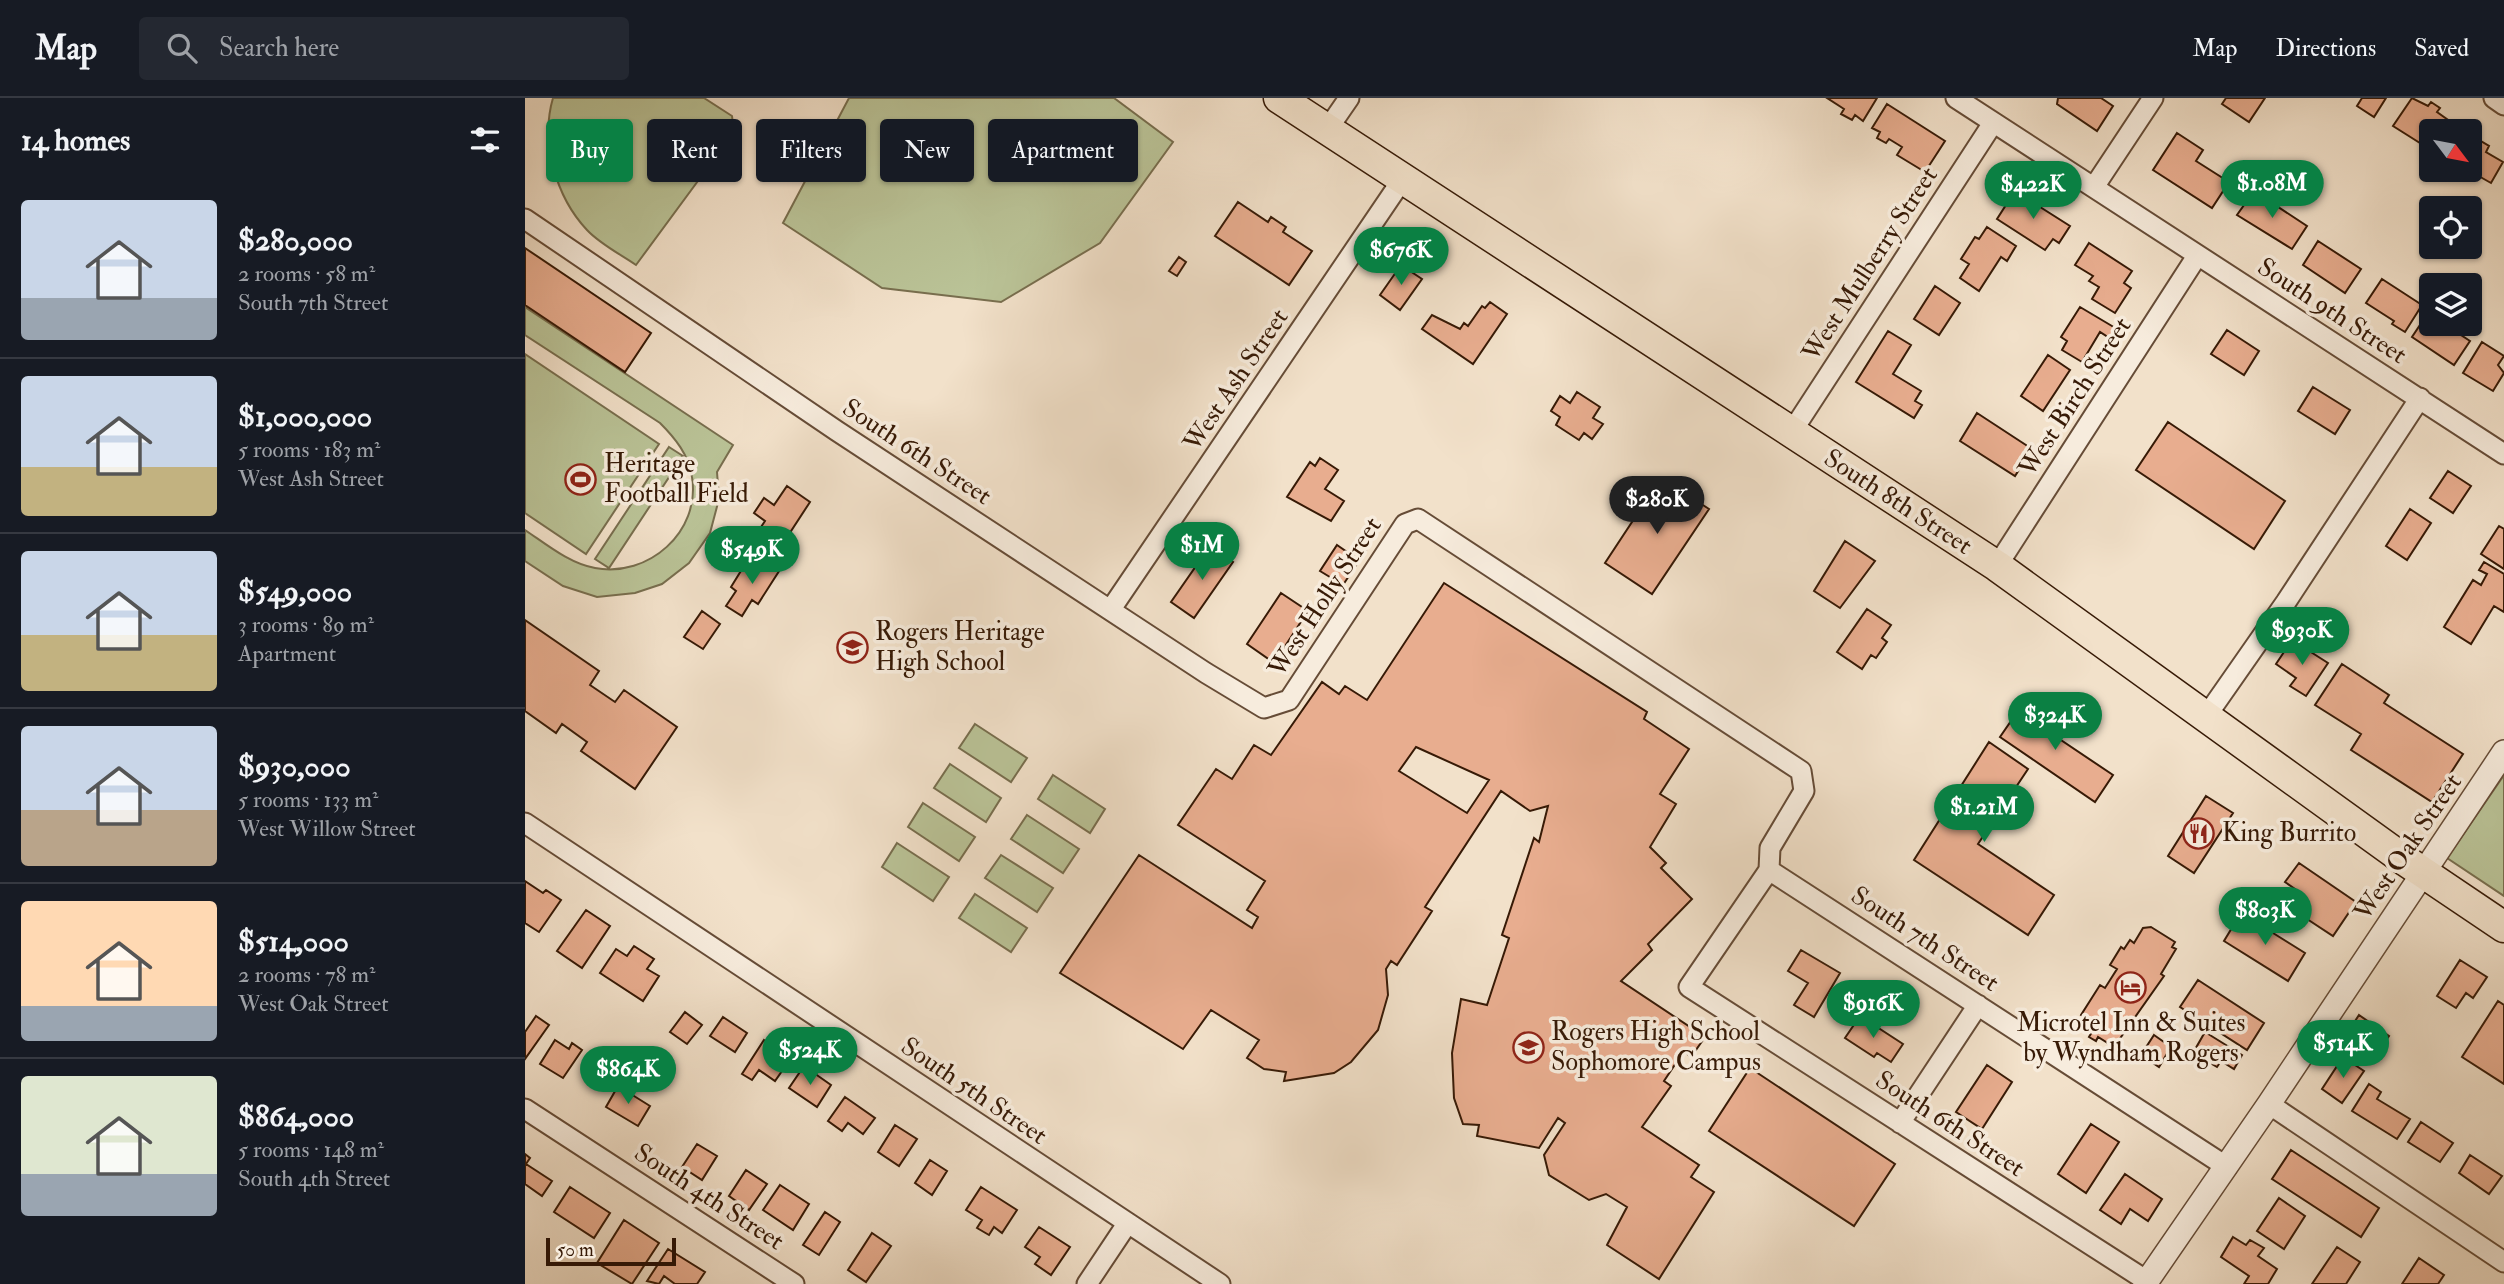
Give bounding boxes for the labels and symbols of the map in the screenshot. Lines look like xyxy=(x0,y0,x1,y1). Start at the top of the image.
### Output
north arrow xyxy=(2419,119,2481,182)
pin: $1.08M xyxy=(2215,160,2329,220)
street label: West Mulberry Street xyxy=(1795,161,1945,368)
pin: $422K xyxy=(1984,162,2082,221)
pin: $676K xyxy=(1352,228,1450,287)
street label: South 9th Street xyxy=(2251,251,2413,371)
street label: West Ash Street xyxy=(1176,303,1295,458)
street label: West Birch Street xyxy=(2011,311,2138,483)
street label: South 6th Street xyxy=(837,392,997,512)
street label: South 8th Street xyxy=(1818,442,1978,562)
place label: Heritage Football Field xyxy=(604,448,749,510)
sports icon: Heritage Football Field xyxy=(564,462,598,496)
pin: $280K xyxy=(1608,476,1706,536)
street label: West Holly Street xyxy=(1261,511,1389,684)
pin: $1M xyxy=(1168,522,1236,582)
pin: $549K xyxy=(703,526,801,586)
pin: $930K xyxy=(2253,608,2351,667)
place label: Rogers Heritage High School xyxy=(875,616,1045,678)
school or university icon: Rogers Heritage High School xyxy=(835,630,869,664)
pin: $324K xyxy=(2006,692,2104,752)
street label: West Oak Street xyxy=(2347,767,2469,927)
pin: $1.21M xyxy=(1927,784,2041,844)
restaurant icon: King Burrito xyxy=(2182,816,2216,850)
place label: King Burrito xyxy=(2222,817,2356,849)
street label: South 7th Street xyxy=(1845,879,2005,999)
pin: $803K xyxy=(2216,888,2314,947)
hotel icon: Microtel Inn & Suites by Wyndham Rogers xyxy=(2114,970,2148,1004)
pin: $916K xyxy=(1824,981,1922,1040)
place label: Microtel Inn & Suites by Wyndham Rogers xyxy=(2017,1007,2245,1069)
place label: Rogers High School Sophomore Campus xyxy=(1551,1016,1761,1079)
pin: $514K xyxy=(2294,1020,2392,1080)
pin: $524K xyxy=(761,1028,859,1087)
street label: South 5th Street xyxy=(895,1030,1053,1152)
school or university icon: Rogers High School Sophomore Campus xyxy=(1511,1030,1545,1064)
pin: $864K xyxy=(579,1046,677,1106)
street label: South 6th Street xyxy=(1870,1064,2030,1184)
street label: South 4th Street xyxy=(628,1137,790,1257)
scale bar xyxy=(546,1235,675,1267)

